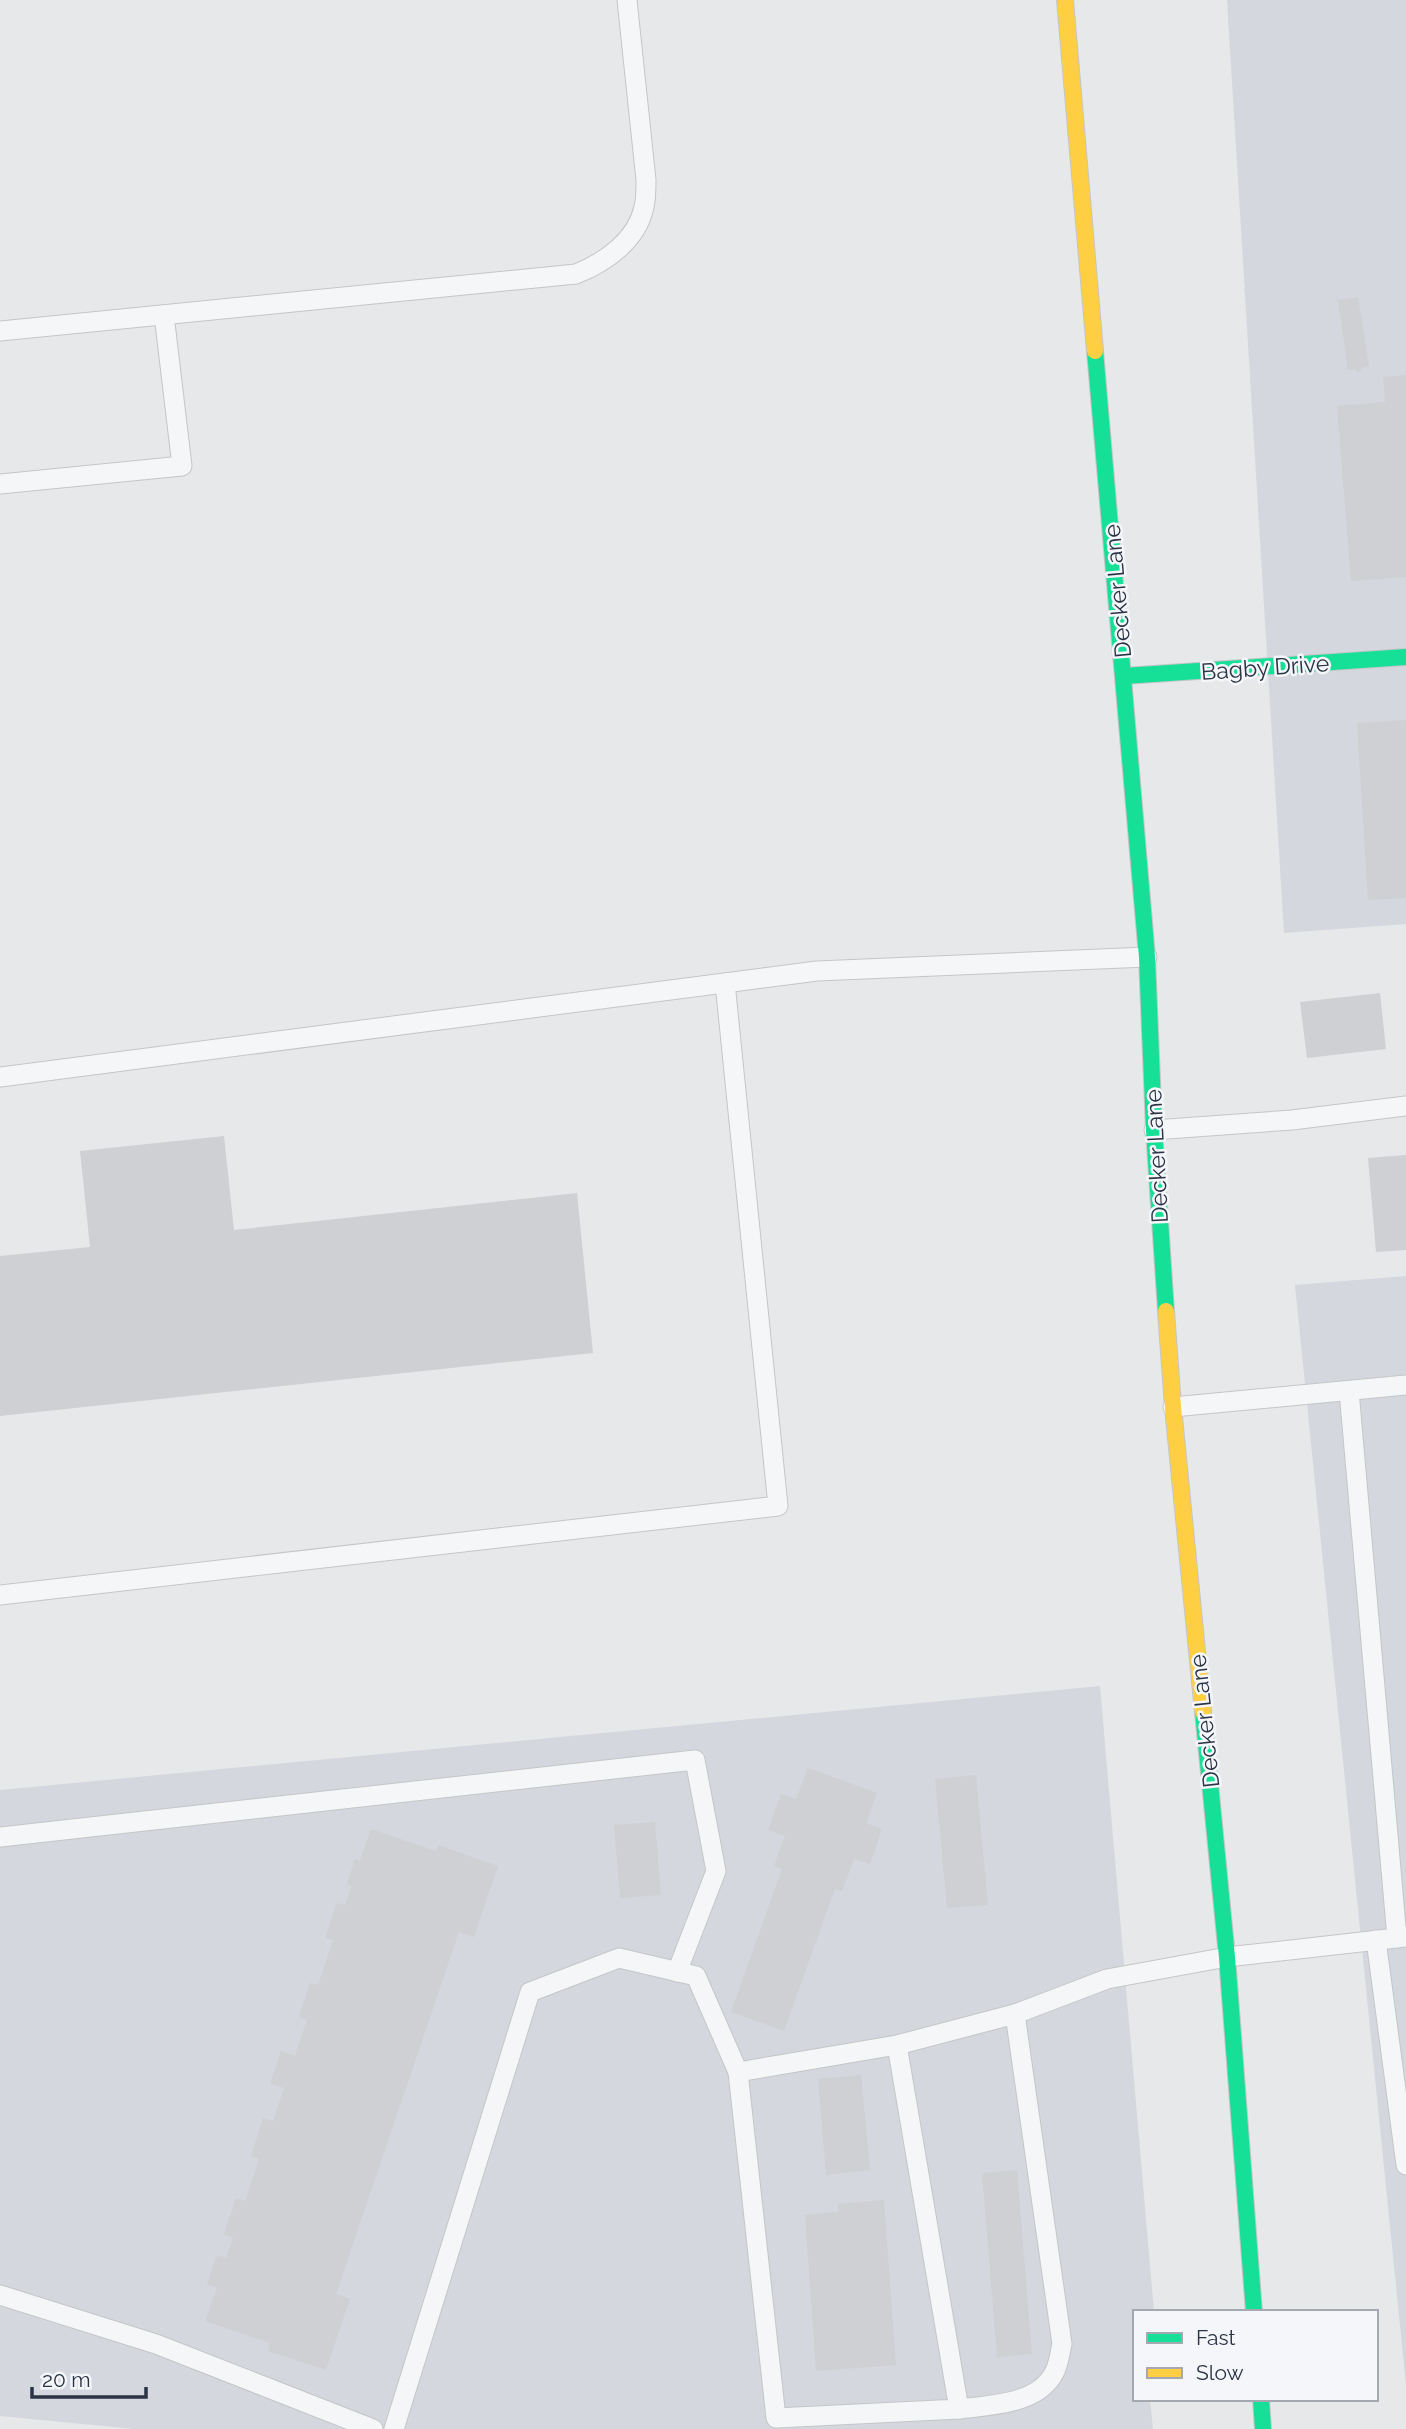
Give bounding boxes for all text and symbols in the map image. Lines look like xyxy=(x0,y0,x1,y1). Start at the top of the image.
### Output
street label: Decker Lane xyxy=(1098,523,1136,659)
street label: Bagby Drive xyxy=(1200,649,1330,685)
street label: Decker Lane xyxy=(1139,1088,1173,1224)
street label: Decker Lane xyxy=(1184,1653,1224,1789)
legend xyxy=(1133,2310,1378,2401)
text: Fast xyxy=(1196,2325,1236,2350)
scale bar xyxy=(32,2356,145,2400)
text: Slow xyxy=(1196,2360,1244,2385)
text: 20 m xyxy=(42,2367,90,2392)

